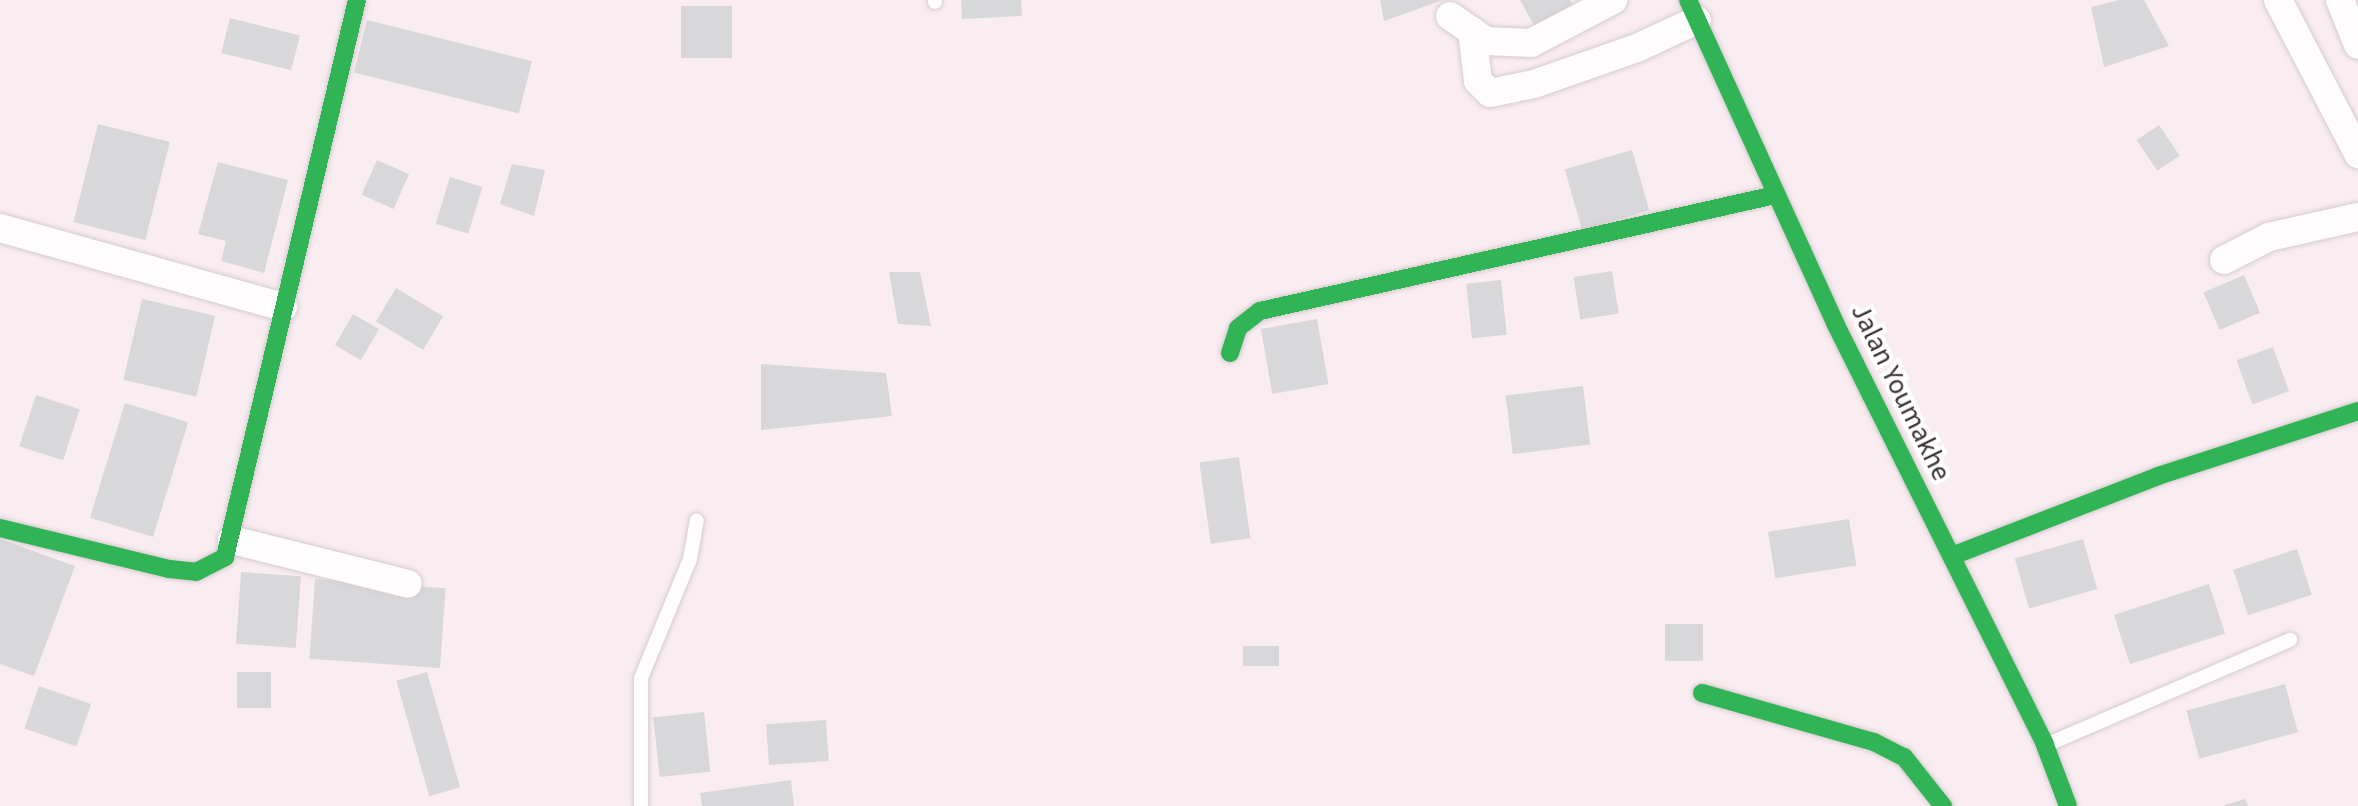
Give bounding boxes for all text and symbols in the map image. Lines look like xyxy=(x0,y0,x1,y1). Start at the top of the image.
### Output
street label: Jalan Youmakhe xyxy=(1844,298,1958,486)

